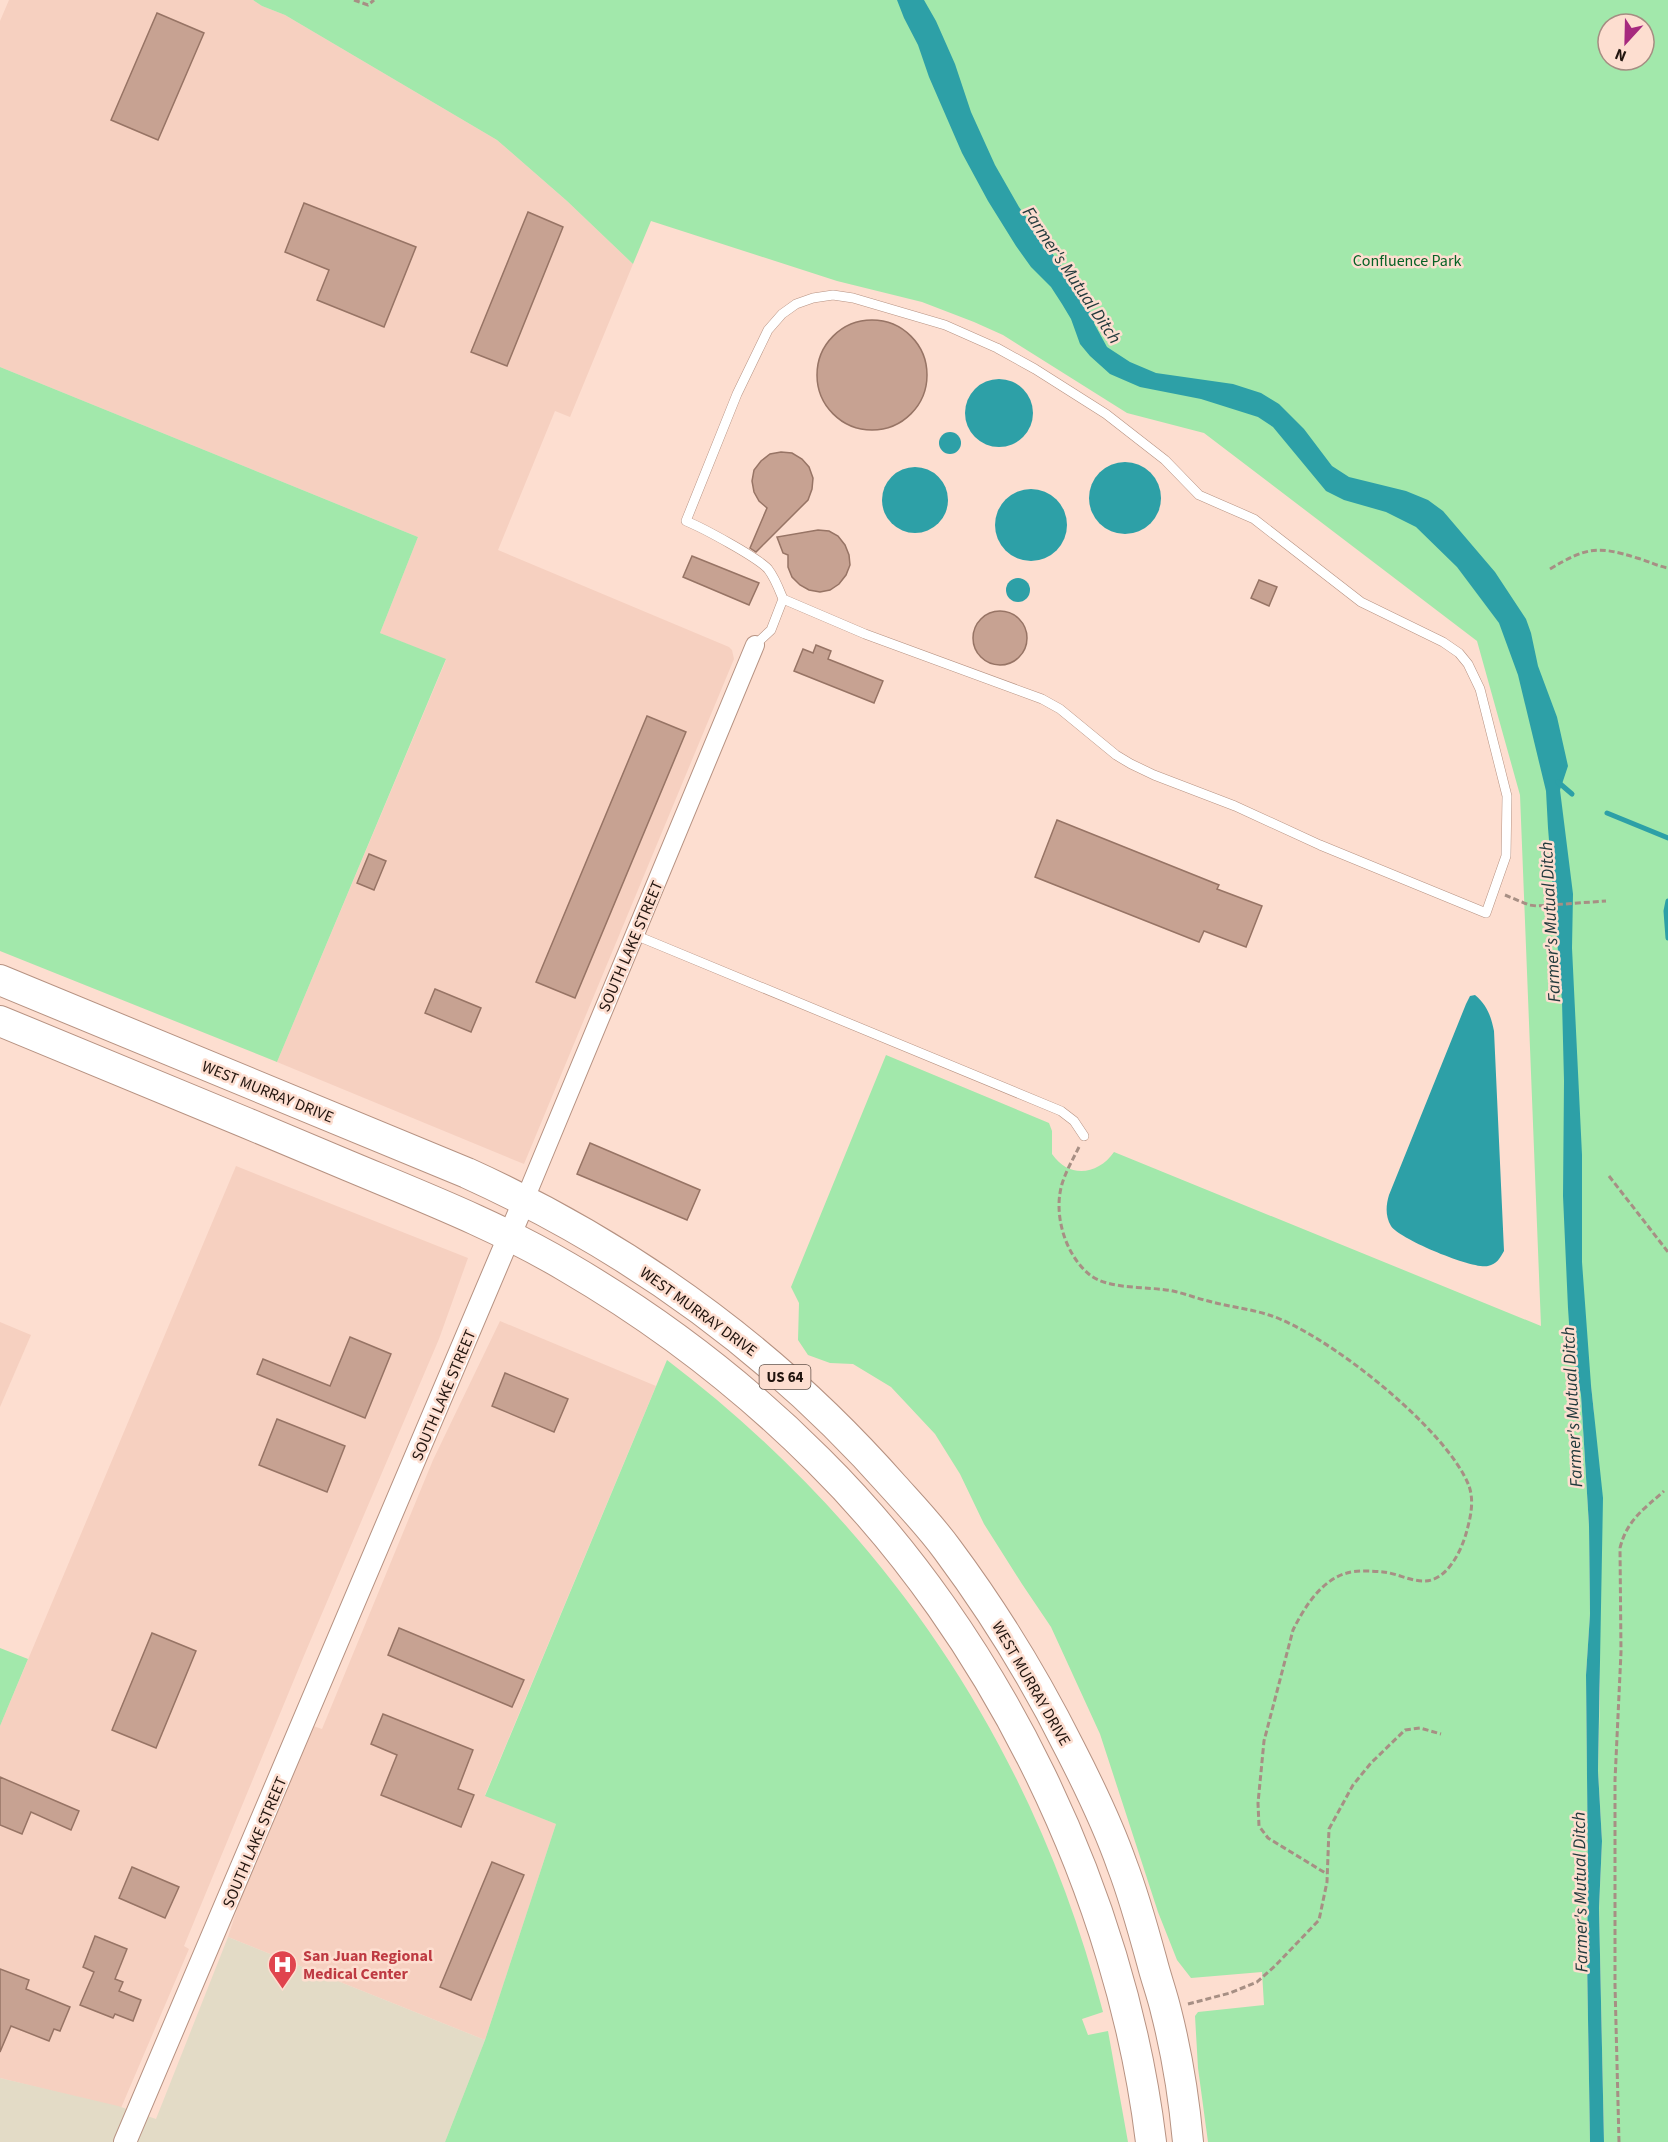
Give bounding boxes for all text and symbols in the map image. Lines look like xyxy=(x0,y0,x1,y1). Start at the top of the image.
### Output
north arrow xyxy=(1596,12,1656,72)
text: N xyxy=(1612,43,1630,67)
water label: Farmer's Mutual Ditch xyxy=(1016,202,1127,349)
park label: Confluence Park xyxy=(1353,250,1461,272)
water label: Farmer's Mutual Ditch xyxy=(1534,841,1567,1003)
street label: SOUTH LAKE STREET xyxy=(593,877,669,1015)
street label: WEST MURRAY DRIVE xyxy=(199,1055,337,1128)
street label: WEST MURRAY DRIVE xyxy=(635,1262,762,1362)
street label: SOUTH LAKE STREET xyxy=(406,1326,482,1464)
water label: Farmer's Mutual Ditch xyxy=(1556,1326,1589,1488)
road number: US 64 xyxy=(760,1365,810,1389)
street label: WEST MURRAY DRIVE xyxy=(987,1617,1076,1750)
street label: SOUTH LAKE STREET xyxy=(217,1773,293,1911)
water label: Farmer's Mutual Ditch xyxy=(1567,1811,1594,1973)
place label: San Juan Regional Medical Center xyxy=(303,1945,433,1985)
hospital icon: San Juan Regional Medical Center xyxy=(266,1948,298,1990)

